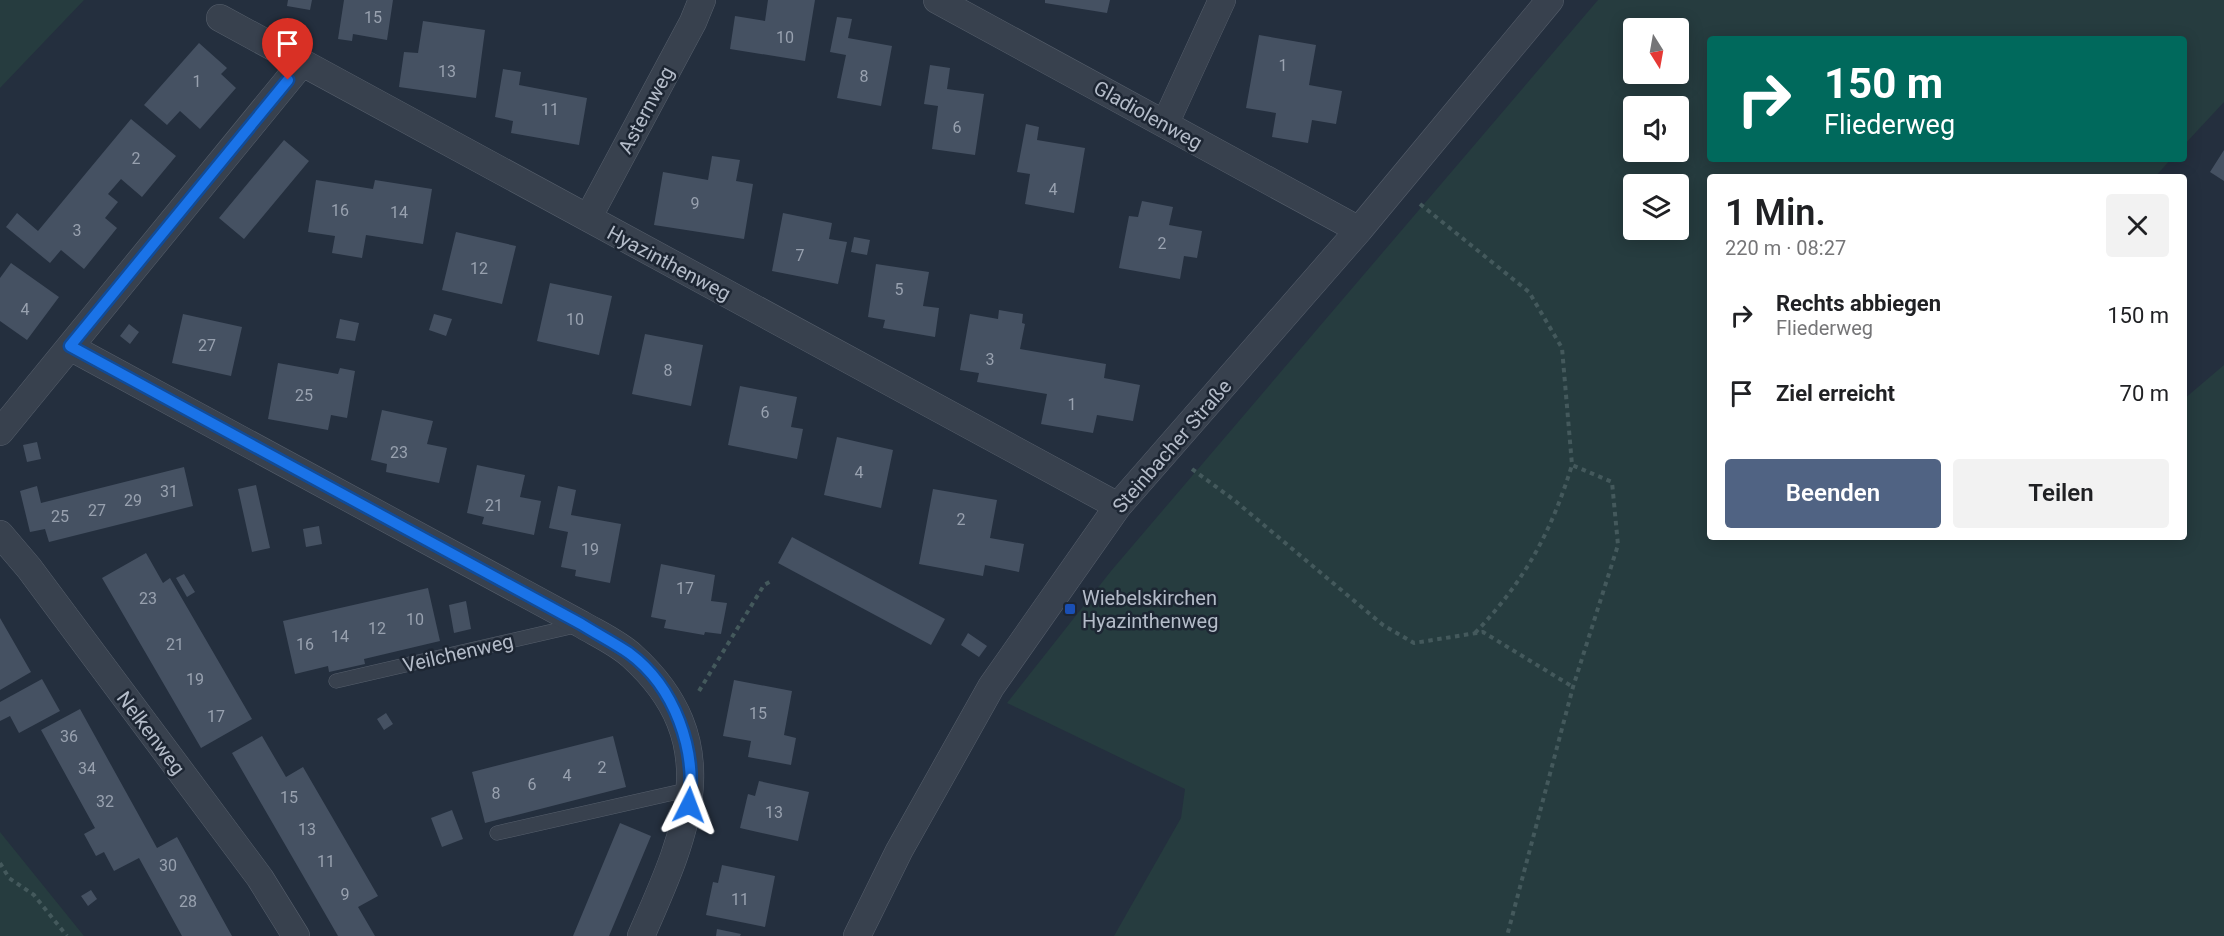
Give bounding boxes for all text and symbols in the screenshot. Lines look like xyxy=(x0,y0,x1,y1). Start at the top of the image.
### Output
house number: 15 xyxy=(364,8,382,27)
pin xyxy=(262,18,313,80)
north arrow xyxy=(1623,18,1689,84)
map controls xyxy=(1623,18,1689,240)
icon: arrive xyxy=(271,27,304,60)
house number: 10 xyxy=(776,28,794,47)
house number: 1 xyxy=(1279,56,1288,75)
text: 150 m xyxy=(1824,59,1943,108)
icon: right xyxy=(1725,60,1803,138)
house number: 13 xyxy=(438,62,456,81)
street label: Asternweg xyxy=(613,62,679,158)
house number: 8 xyxy=(860,67,869,86)
house number: 1 xyxy=(193,72,202,91)
street label: Gladiolenweg xyxy=(1090,75,1206,155)
button: sound xyxy=(1623,96,1689,162)
house number: 11 xyxy=(541,100,559,119)
text: Fliederweg xyxy=(1824,109,1955,141)
house number: 6 xyxy=(953,118,962,137)
house number: 2 xyxy=(132,149,141,168)
button: layers xyxy=(1623,174,1689,240)
house number: 4 xyxy=(1049,180,1058,199)
text: 1 Min. xyxy=(1725,192,1826,234)
house number: 9 xyxy=(691,194,700,213)
button: close xyxy=(2106,194,2169,257)
house number: 16 xyxy=(331,201,349,220)
house number: 14 xyxy=(390,203,408,222)
street label: Hyazinthenweg xyxy=(603,220,735,306)
house number: 3 xyxy=(73,221,82,240)
house number: 2 xyxy=(1158,234,1167,253)
text: 220 m · 08:27 xyxy=(1725,236,1846,260)
house number: 7 xyxy=(796,246,805,265)
house number: 12 xyxy=(470,259,488,278)
house number: 5 xyxy=(895,280,904,299)
text: Rechts abbiegen xyxy=(1776,291,1941,316)
icon: right xyxy=(1725,299,1758,332)
house number: 4 xyxy=(21,300,30,319)
text: 150 m xyxy=(2107,303,2169,328)
house number: 10 xyxy=(566,310,584,329)
text: Fliederweg xyxy=(1776,316,1873,340)
house number: 27 xyxy=(198,336,216,355)
house number: 3 xyxy=(986,350,995,369)
house number: 8 xyxy=(664,361,673,380)
street label: Steinbacher Straße xyxy=(1107,374,1237,518)
icon: arrive xyxy=(1725,377,1758,410)
text: Ziel erreicht xyxy=(1776,381,1895,406)
text: 70 m xyxy=(2120,381,2169,406)
house number: 25 xyxy=(295,386,313,405)
house number: 1 xyxy=(1068,395,1077,414)
house number: 6 xyxy=(761,403,770,422)
house number: 23 xyxy=(390,443,408,462)
button: Beenden xyxy=(1725,459,1941,528)
button: Teilen xyxy=(1953,459,2169,528)
house number: 4 xyxy=(855,463,864,482)
house number: 31 xyxy=(160,482,178,501)
house number: 29 xyxy=(124,491,142,510)
house number: 21 xyxy=(485,496,503,515)
house number: 27 xyxy=(88,501,106,520)
house number: 25 xyxy=(51,507,69,526)
house number: 2 xyxy=(957,510,966,529)
house number: 19 xyxy=(581,540,599,559)
house number: 17 xyxy=(676,579,694,598)
place label: Wiebelskirchen Hyazinthenweg xyxy=(1082,586,1218,633)
house number: 23 xyxy=(139,589,157,608)
marker: Wiebelskirchen Hyazinthenweg xyxy=(1063,602,1077,616)
house number: 10 xyxy=(406,610,424,629)
house number: 12 xyxy=(368,619,386,638)
house number: 14 xyxy=(331,627,349,646)
street label: Veilchenweg xyxy=(400,629,516,677)
house number: 21 xyxy=(166,635,184,654)
house number: 16 xyxy=(296,635,314,654)
house number: 19 xyxy=(186,670,204,689)
street label: Nelkenweg xyxy=(112,687,190,779)
house number: 15 xyxy=(749,704,767,723)
house number: 17 xyxy=(207,707,225,726)
house number: 36 xyxy=(60,727,78,746)
house number: 2 xyxy=(598,758,607,777)
house number: 34 xyxy=(78,759,96,778)
house number: 4 xyxy=(563,766,572,785)
position arrow xyxy=(657,773,721,837)
house number: 6 xyxy=(528,775,537,794)
house number: 8 xyxy=(492,784,501,803)
house number: 15 xyxy=(280,788,298,807)
house number: 32 xyxy=(96,792,114,811)
house number: 13 xyxy=(765,803,783,822)
house number: 13 xyxy=(298,820,316,839)
house number: 11 xyxy=(317,852,335,871)
house number: 30 xyxy=(159,856,177,875)
house number: 9 xyxy=(341,885,350,904)
house number: 11 xyxy=(731,890,749,909)
house number: 28 xyxy=(179,892,197,911)

